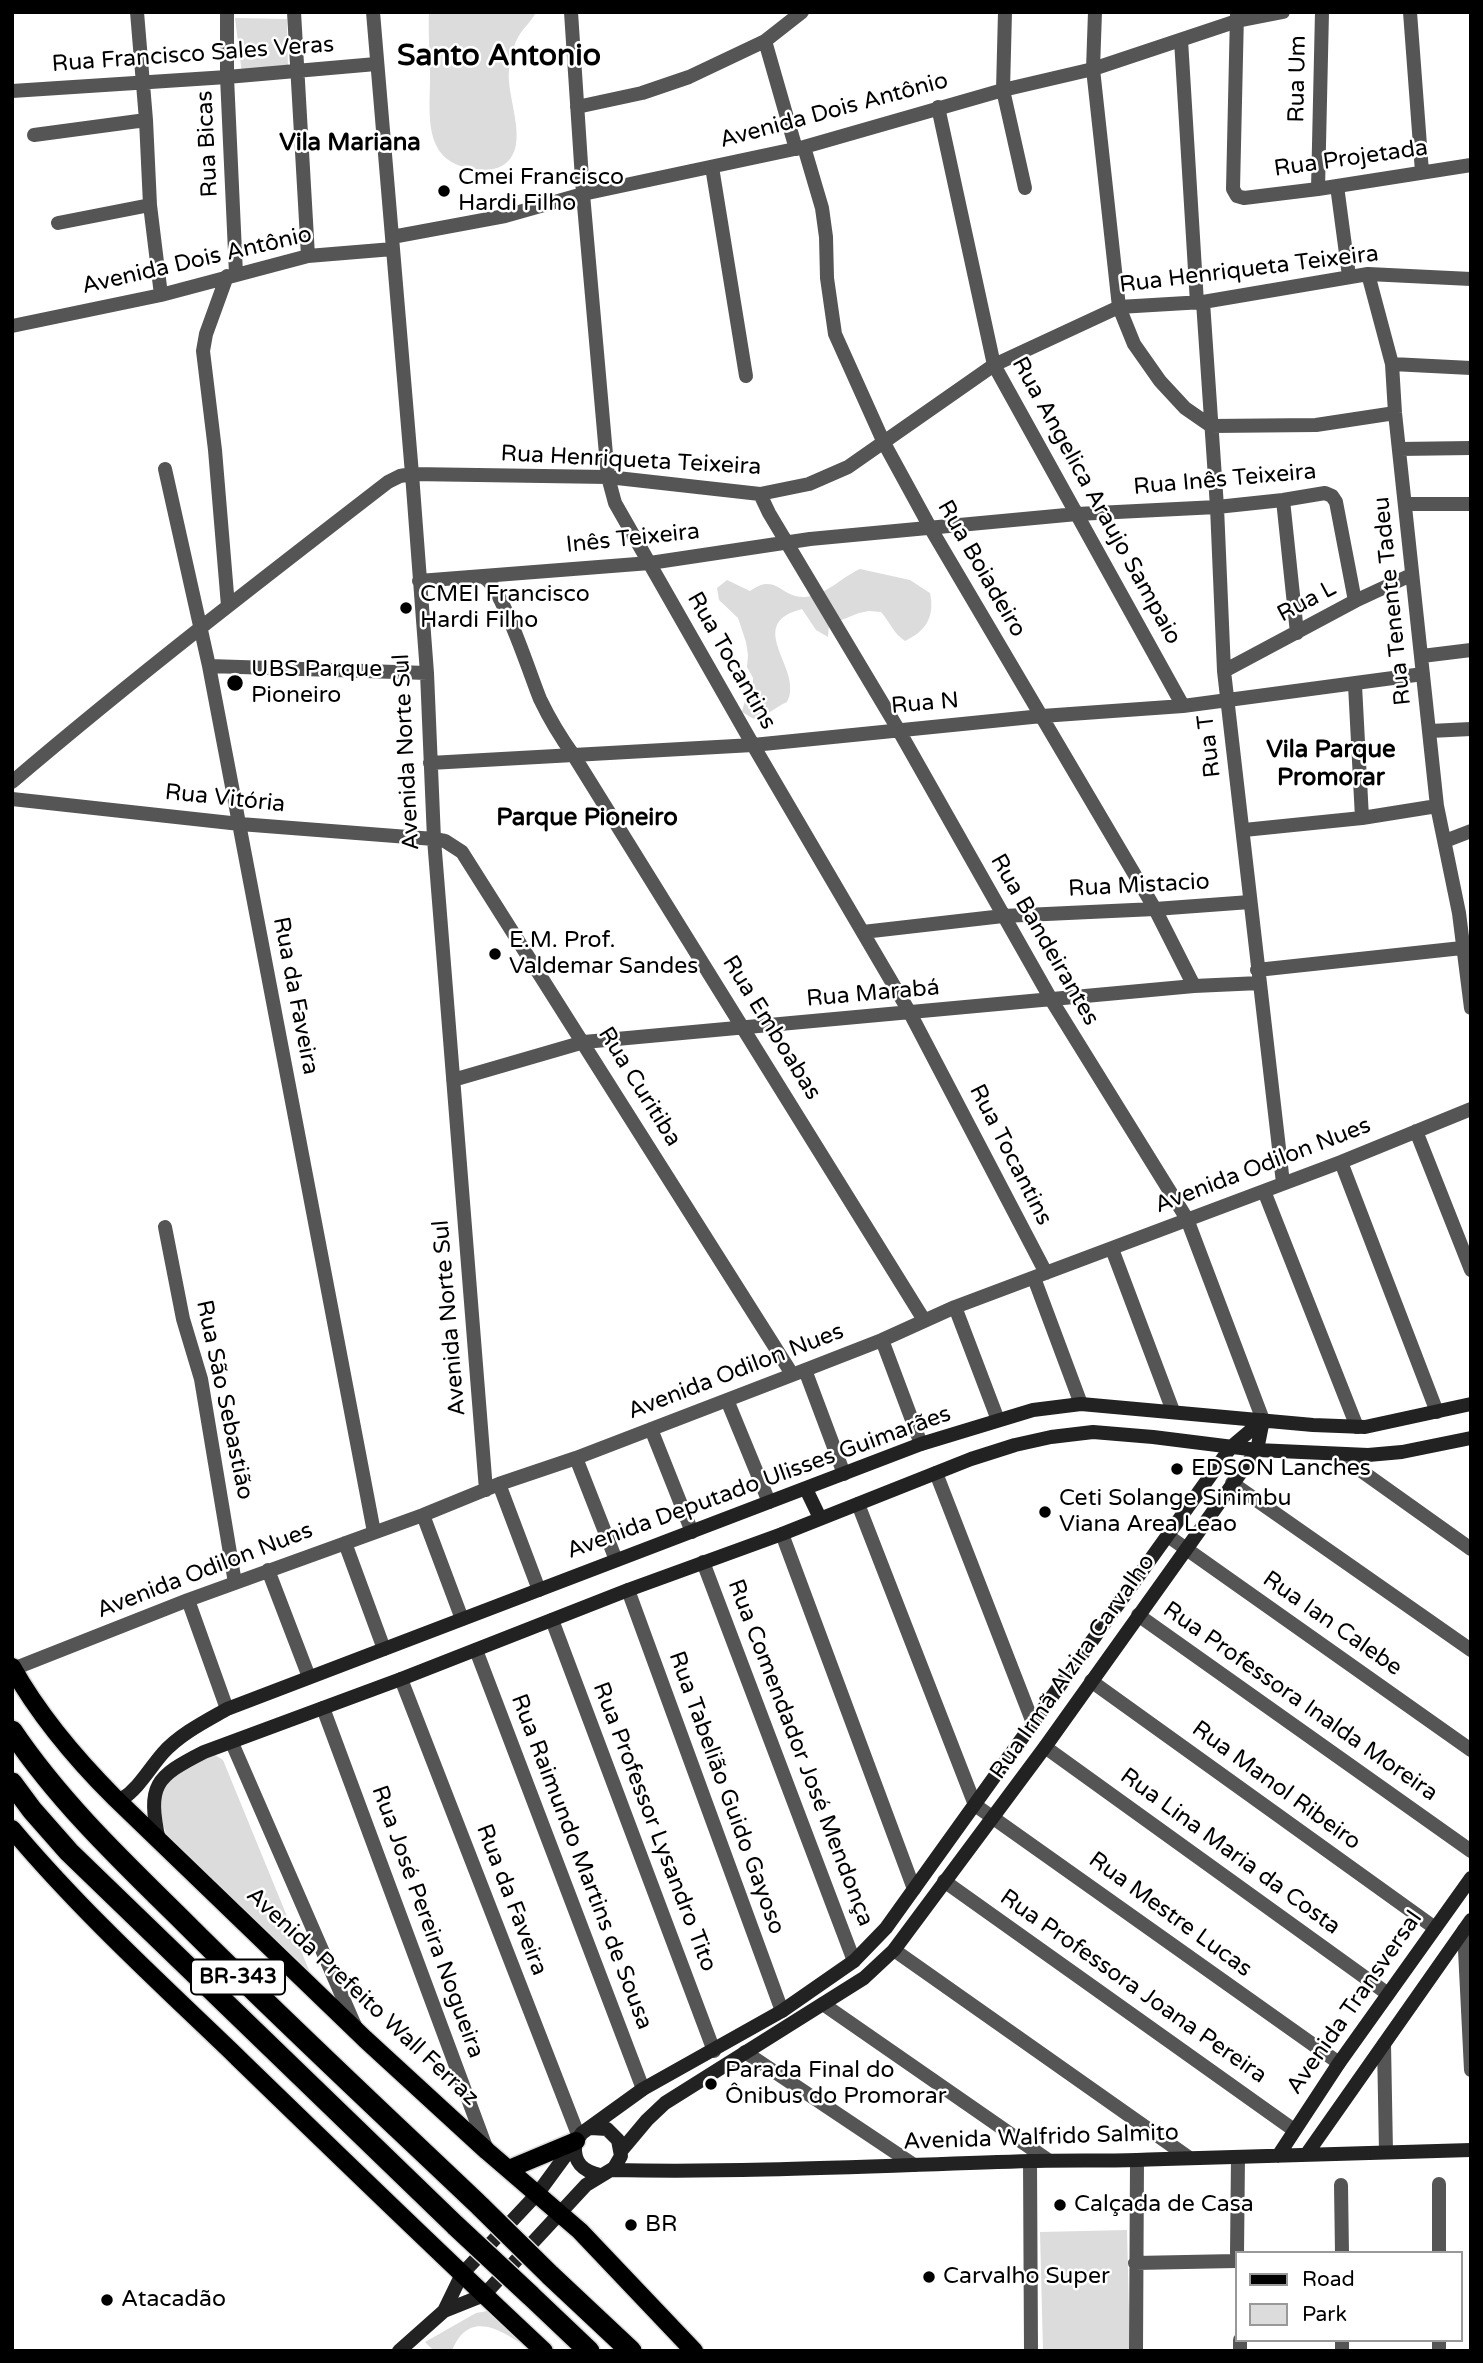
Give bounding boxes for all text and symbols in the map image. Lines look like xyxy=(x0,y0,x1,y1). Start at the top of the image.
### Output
street label: Rua Francisco Sales Veras xyxy=(51,31,335,79)
street label: Rua Um xyxy=(1283,35,1313,123)
district label: Santo Antonio xyxy=(397,39,601,75)
street label: Avenida Dois Antônio xyxy=(717,67,951,155)
street label: Rua Bicas xyxy=(191,90,225,198)
district label: Vila Mariana xyxy=(279,130,421,158)
street label: Rua Projetada xyxy=(1272,135,1430,183)
place label: Cmei Francisco Hardi Filho xyxy=(458,164,624,218)
marker: Cmei Francisco Hardi Filho xyxy=(436,183,452,199)
street label: Avenida Dois Antônio xyxy=(79,221,315,301)
street label: Rua Henriqueta Teixeira xyxy=(1118,240,1380,300)
street label: Rua Angelica Araujo Sampaio xyxy=(1005,352,1187,650)
street label: Rua Henriqueta Teixeira xyxy=(500,440,762,482)
street label: Rua Inês Teixeira xyxy=(1132,458,1318,502)
street label: Rua Tenente Tadeu xyxy=(1368,495,1418,707)
street label: Rua Boiadeiro xyxy=(931,496,1031,642)
street label: Inês Teixeira xyxy=(565,518,701,560)
street label: Rua L xyxy=(1273,575,1341,629)
place label: CMEI Francisco Hardi Filho xyxy=(420,581,590,635)
street label: Rua Tocantins xyxy=(680,587,782,735)
marker: CMEI Francisco Hardi Filho xyxy=(398,600,414,616)
street label: Avenida Norte Sul xyxy=(388,653,426,851)
place label: UBS Parque Pioneiro xyxy=(251,656,382,710)
marker: UBS Parque Pioneiro xyxy=(225,673,245,693)
street label: Rua N xyxy=(890,687,960,721)
street label: Rua T xyxy=(1192,713,1228,779)
district label: Vila Parque Promorar xyxy=(1266,737,1396,793)
street label: Rua Vitória xyxy=(163,779,287,819)
district label: Parque Pioneiro xyxy=(496,805,678,833)
street label: Rua Bandeirantes xyxy=(984,849,1104,1031)
street label: Rua Mistacio xyxy=(1068,869,1210,903)
street label: Rua da Faveira xyxy=(266,915,324,1077)
place label: E.M. Prof. Valdemar Sandes xyxy=(509,927,698,981)
marker: E.M. Prof. Valdemar Sandes xyxy=(487,946,503,962)
street label: Rua Emboabas xyxy=(716,951,826,1105)
street label: Rua Marabá xyxy=(805,974,941,1014)
street label: Rua Curitiba xyxy=(591,1022,687,1152)
street label: Rua Tocantins xyxy=(963,1080,1057,1230)
street label: Avenida Odilon Nues xyxy=(1151,1112,1375,1220)
street label: Avenida Norte Sul xyxy=(428,1219,472,1417)
street label: Rua São Sebastião xyxy=(189,1298,259,1502)
street label: Avenida Odilon Nues xyxy=(624,1318,848,1426)
street label: Avenida Deputado Ulisses Guimarães xyxy=(563,1400,955,1566)
place label: EDSON Lanches xyxy=(1191,1455,1371,1483)
marker: EDSON Lanches xyxy=(1169,1461,1185,1477)
place label: Ceti Solange Sinimbu Viana Area Leao xyxy=(1059,1485,1292,1539)
marker: Ceti Solange Sinimbu Viana Area Leao xyxy=(1037,1504,1053,1520)
street label: Avenida Odilon Nues xyxy=(93,1517,317,1625)
street label: Rua Irmã Alzira Carvalho xyxy=(985,1549,1161,1785)
street label: Rua Ian Calebe xyxy=(1257,1566,1407,1682)
street label: Rua Comendador José Mendonça xyxy=(721,1576,879,1930)
street label: Rua Professora Inalda Moreira xyxy=(1157,1596,1443,1808)
street label: Rua Tabelião Guido Gayoso xyxy=(662,1648,790,1938)
street label: Rua Professor Lysandro Tito xyxy=(586,1679,722,1975)
street label: Rua Raimundo Martins de Sousa xyxy=(504,1690,658,2034)
street label: Rua Manol Ribeiro xyxy=(1186,1715,1366,1857)
street label: Rua Lina Maria da Costa xyxy=(1115,1763,1345,1941)
street label: Rua José Pereira Nogueira xyxy=(365,1782,489,2062)
street label: Rua da Faveira xyxy=(469,1820,553,1980)
street label: Rua Mestre Lucas xyxy=(1083,1847,1257,1983)
street label: Avenida Prefeito Wall Ferraz xyxy=(240,1882,484,2112)
street label: Rua Professora Joana Pereira xyxy=(994,1884,1272,2090)
street label: Avenida Transversal xyxy=(1281,1906,1429,2100)
road number: BR-343 xyxy=(191,1960,285,1994)
place label: Parada Final do Ônibus do Promorar xyxy=(725,2057,947,2111)
marker: Parada Final do Ônibus do Promorar xyxy=(703,2076,719,2092)
street label: Avenida Walfrido Salmito xyxy=(903,2119,1179,2157)
place label: Calçada de Casa xyxy=(1074,2191,1254,2219)
marker: Calçada de Casa xyxy=(1052,2197,1068,2213)
place label: BR xyxy=(645,2211,677,2239)
marker: BR xyxy=(623,2217,639,2233)
legend xyxy=(1234,2251,1462,2342)
place label: Carvalho Super xyxy=(943,2263,1110,2291)
text: Road xyxy=(1302,2267,1355,2292)
marker: Carvalho Super xyxy=(921,2269,937,2285)
place label: Atacadão xyxy=(121,2286,226,2314)
marker: Atacadão xyxy=(99,2292,115,2308)
text: Park xyxy=(1302,2302,1347,2327)

